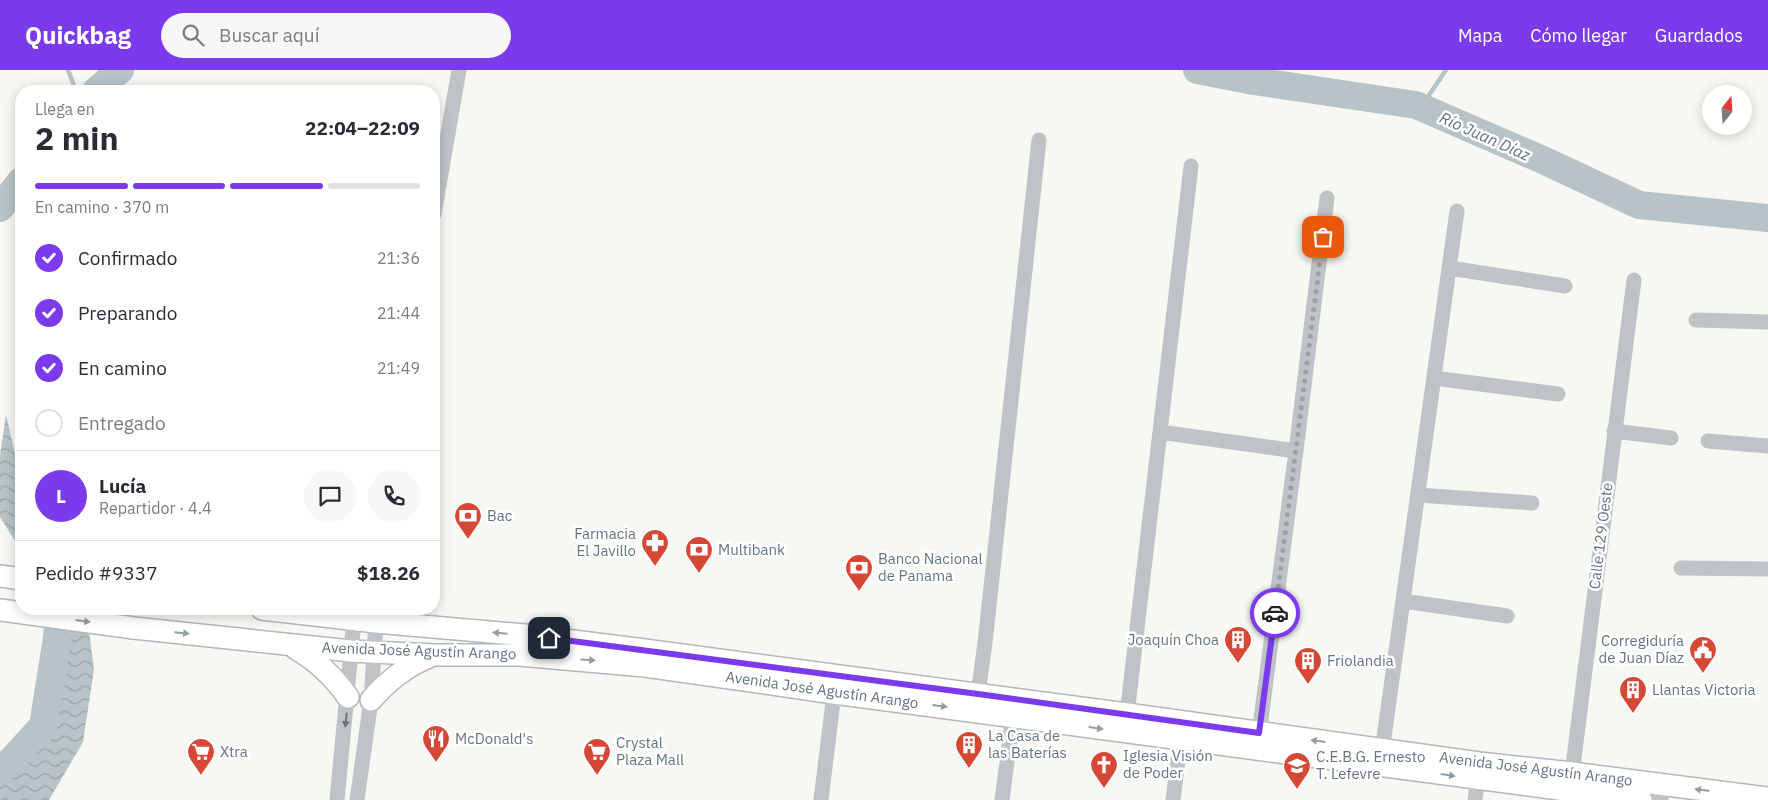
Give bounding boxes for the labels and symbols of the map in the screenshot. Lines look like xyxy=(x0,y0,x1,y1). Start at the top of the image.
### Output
north arrow xyxy=(1702,85,1752,135)
water label: Río Juan Díaz xyxy=(1437,107,1534,165)
pin xyxy=(1302,216,1344,258)
street label: Calle 129 Oeste xyxy=(1585,482,1616,590)
bank icon: Bac xyxy=(453,501,483,540)
place label: Bac xyxy=(487,506,513,525)
place label: Farmacia El Javillo xyxy=(574,524,636,560)
pharmacy icon: Farmacia El Javillo xyxy=(640,528,670,567)
bank icon: Multibank xyxy=(684,535,714,574)
place label: Multibank xyxy=(718,540,785,559)
place label: Banco Nacional de Panama xyxy=(878,549,983,585)
bank icon: Banco Nacional de Panama xyxy=(844,553,874,592)
courier xyxy=(1250,588,1300,638)
one-way arrow xyxy=(75,617,91,625)
pin xyxy=(528,617,570,659)
building icon: Joaquín Choa xyxy=(1223,625,1253,664)
one-way arrow xyxy=(175,629,191,637)
one-way arrow xyxy=(492,629,508,637)
place label: Joaquín Choa xyxy=(1128,630,1219,649)
place label: Corregiduría de Juan Díaz xyxy=(1598,631,1684,667)
public building icon: Corregiduría de Juan Díaz xyxy=(1688,635,1718,674)
street label: Avenida José Agustín Arango xyxy=(321,638,517,663)
building icon: Friolandia xyxy=(1293,646,1323,685)
place label: Friolandia xyxy=(1327,651,1394,670)
one-way arrow xyxy=(580,657,596,665)
street label: Avenida José Agustín Arango xyxy=(724,667,920,712)
building icon: Llantas Victoria xyxy=(1618,675,1648,714)
place label: Llantas Victoria xyxy=(1652,680,1756,699)
one-way arrow xyxy=(932,702,948,710)
one-way arrow xyxy=(341,713,349,729)
restaurant icon: McDonald's xyxy=(421,724,451,763)
one-way arrow xyxy=(1088,724,1104,732)
place label: La Casa de las Baterías xyxy=(988,726,1067,762)
place label: McDonald's xyxy=(455,729,533,748)
building icon: La Casa de las Baterías xyxy=(954,730,984,769)
place label: Crystal Plaza Mall xyxy=(616,733,684,769)
one-way arrow xyxy=(1310,736,1326,744)
supermarket icon: Xtra xyxy=(186,737,216,776)
supermarket icon: Crystal Plaza Mall xyxy=(582,737,612,776)
place label: Xtra xyxy=(220,742,248,761)
place label: Iglesia Visión de Poder xyxy=(1123,746,1213,782)
place label: C.E.B.G. Ernesto T. Lefevre xyxy=(1316,747,1425,783)
street label: Avenida José Agustín Arango xyxy=(1438,747,1634,790)
church icon: Iglesia Visión de Poder xyxy=(1089,750,1119,789)
school or university icon: C.E.B.G. Ernesto T. Lefevre xyxy=(1282,751,1312,790)
one-way arrow xyxy=(1440,771,1456,779)
one-way arrow xyxy=(1694,786,1710,794)

